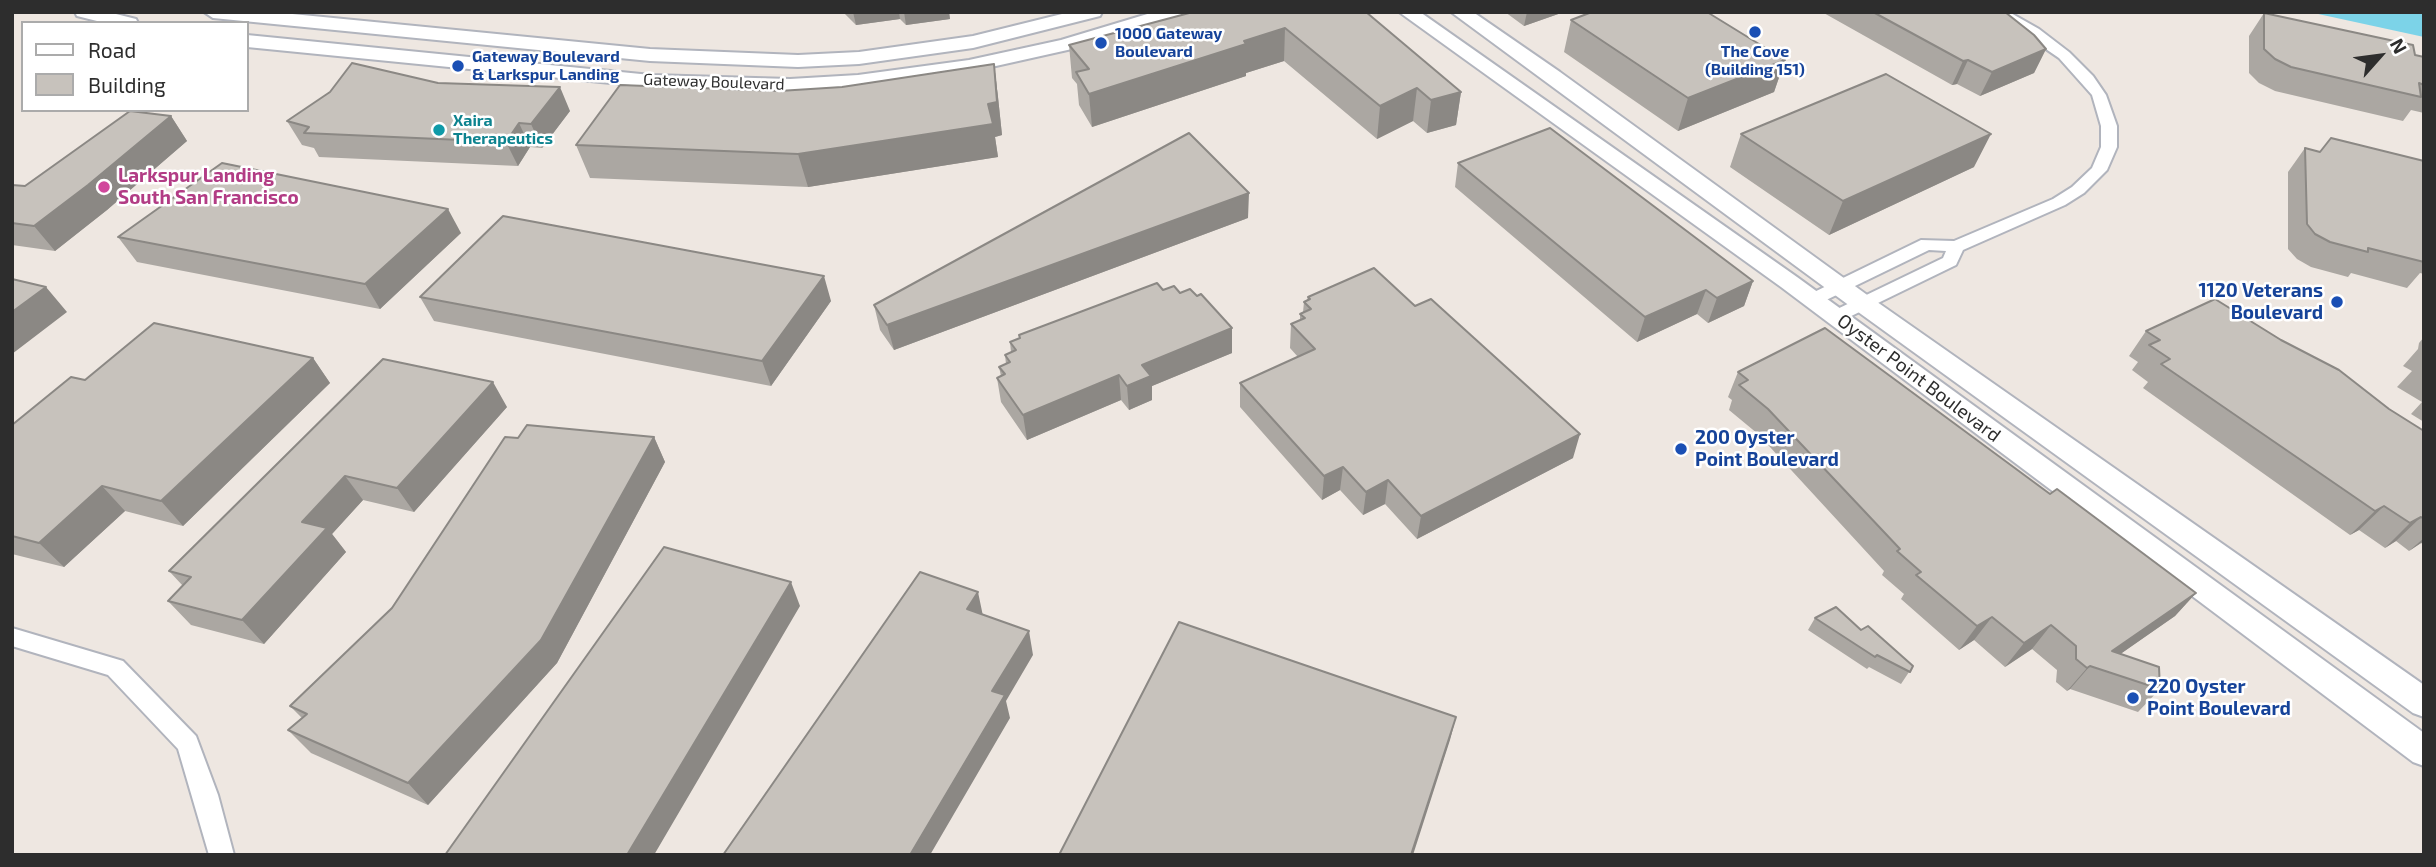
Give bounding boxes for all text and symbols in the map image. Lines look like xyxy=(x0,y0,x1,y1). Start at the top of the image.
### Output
legend xyxy=(21,21,248,112)
north arrow xyxy=(2345,21,2415,91)
place label: 1000 Gateway Boulevard xyxy=(1115,24,1222,62)
marker: The Cove (Building 151) xyxy=(1747,24,1763,40)
text: N xyxy=(2386,34,2412,57)
marker: 1000 Gateway Boulevard xyxy=(1093,35,1109,51)
text: Road xyxy=(88,37,136,62)
place label: The Cove (Building 151) xyxy=(1705,42,1805,80)
place label: Gateway Boulevard & Larkspur Landing xyxy=(472,47,620,85)
marker: Gateway Boulevard & Larkspur Landing xyxy=(450,58,466,74)
street label: Gateway Boulevard xyxy=(643,70,785,94)
text: Building xyxy=(88,72,166,97)
place label: Xaira Therapeutics xyxy=(453,111,553,149)
marker: Xaira Therapeutics xyxy=(431,122,447,138)
place label: Larkspur Landing South San Francisco xyxy=(118,165,299,209)
marker: Larkspur Landing South San Francisco xyxy=(96,179,112,195)
place label: 1120 Veterans Boulevard xyxy=(2198,280,2323,324)
marker: 1120 Veterans Boulevard xyxy=(2329,294,2345,310)
street label: Oyster Point Boulevard xyxy=(1833,309,2005,447)
place label: 200 Oyster Point Boulevard xyxy=(1695,427,1839,471)
marker: 200 Oyster Point Boulevard xyxy=(1673,441,1689,457)
place label: 220 Oyster Point Boulevard xyxy=(2147,676,2291,720)
marker: 220 Oyster Point Boulevard xyxy=(2125,690,2141,706)

